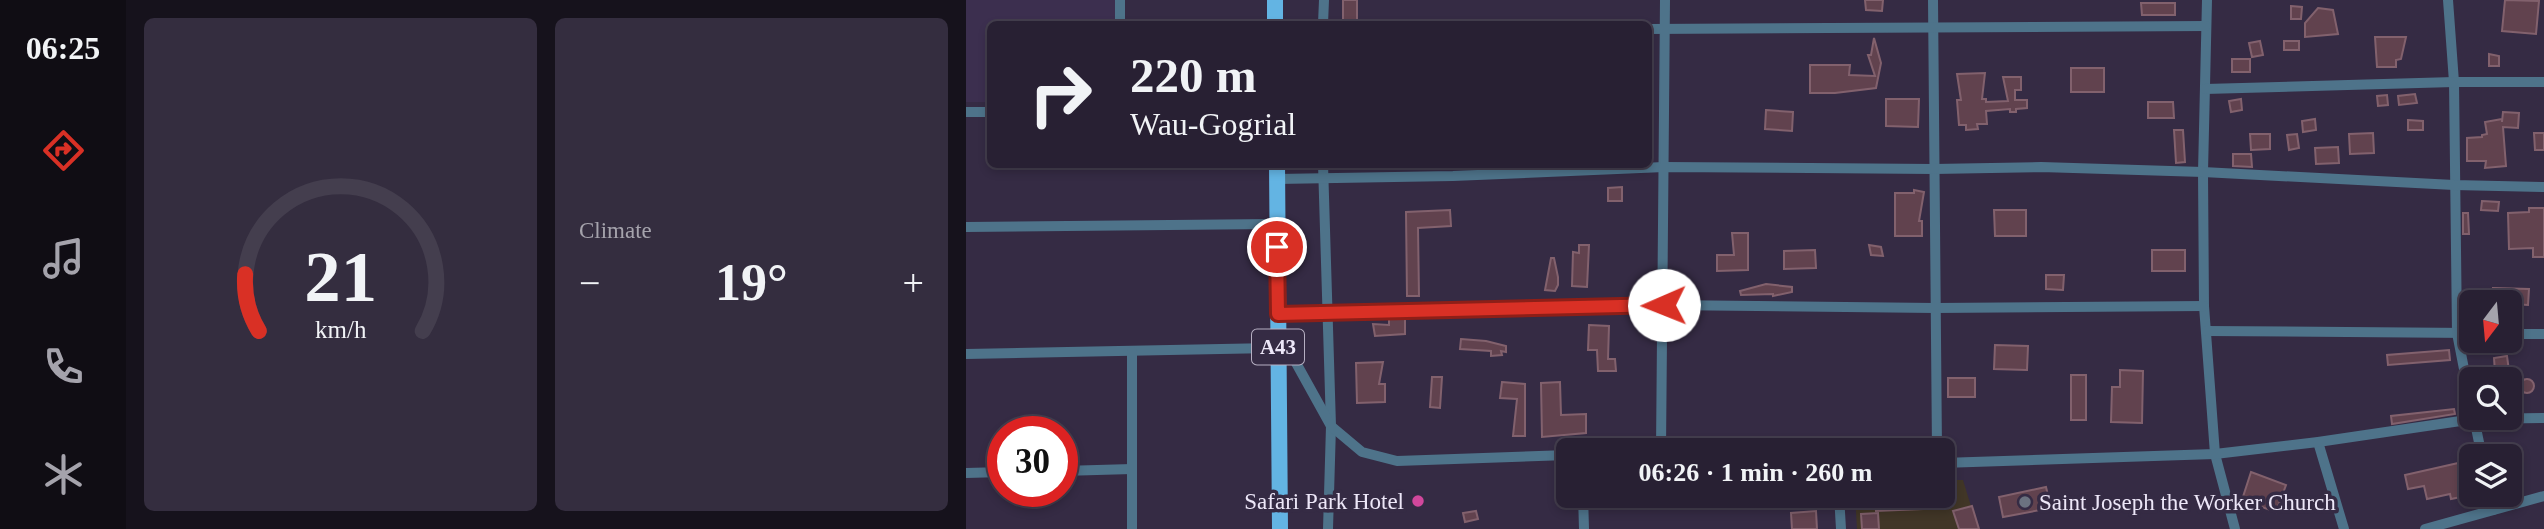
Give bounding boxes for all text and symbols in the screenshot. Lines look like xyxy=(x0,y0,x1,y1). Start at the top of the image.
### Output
text: 06:25 xyxy=(26,30,100,66)
text: 220 m xyxy=(1130,48,1257,103)
icon: right xyxy=(1015,49,1106,140)
text: Wau-Gogrial xyxy=(1130,106,1296,142)
icon: directions xyxy=(39,126,88,175)
pin xyxy=(1247,217,1307,277)
text: Climate xyxy=(579,218,652,243)
icon: arrive xyxy=(1258,228,1296,266)
icon: music xyxy=(39,234,88,283)
text: 21 xyxy=(304,236,377,317)
text: 19° xyxy=(715,254,788,311)
text: − xyxy=(579,262,600,304)
text: + xyxy=(903,262,924,304)
position arrow xyxy=(1627,268,1701,342)
north arrow xyxy=(2459,290,2522,354)
map controls xyxy=(2459,290,2522,507)
text: km/h xyxy=(315,315,367,342)
road number: A43 xyxy=(1252,330,1304,364)
icon: phone xyxy=(39,342,88,391)
button: search xyxy=(2459,367,2522,430)
speed limit sign: 30 xyxy=(987,416,1078,507)
button: layers xyxy=(2459,444,2522,507)
icon: climate xyxy=(39,450,88,499)
text: 06:26 · 1 min · 260 m xyxy=(1639,458,1873,487)
place label: Safari Park Hotel xyxy=(1244,489,1404,514)
place label: Saint Joseph the Worker Church xyxy=(2039,490,2336,515)
marker: Safari Park Hotel xyxy=(1410,493,1426,509)
marker: Saint Joseph the Worker Church xyxy=(2017,494,2033,510)

